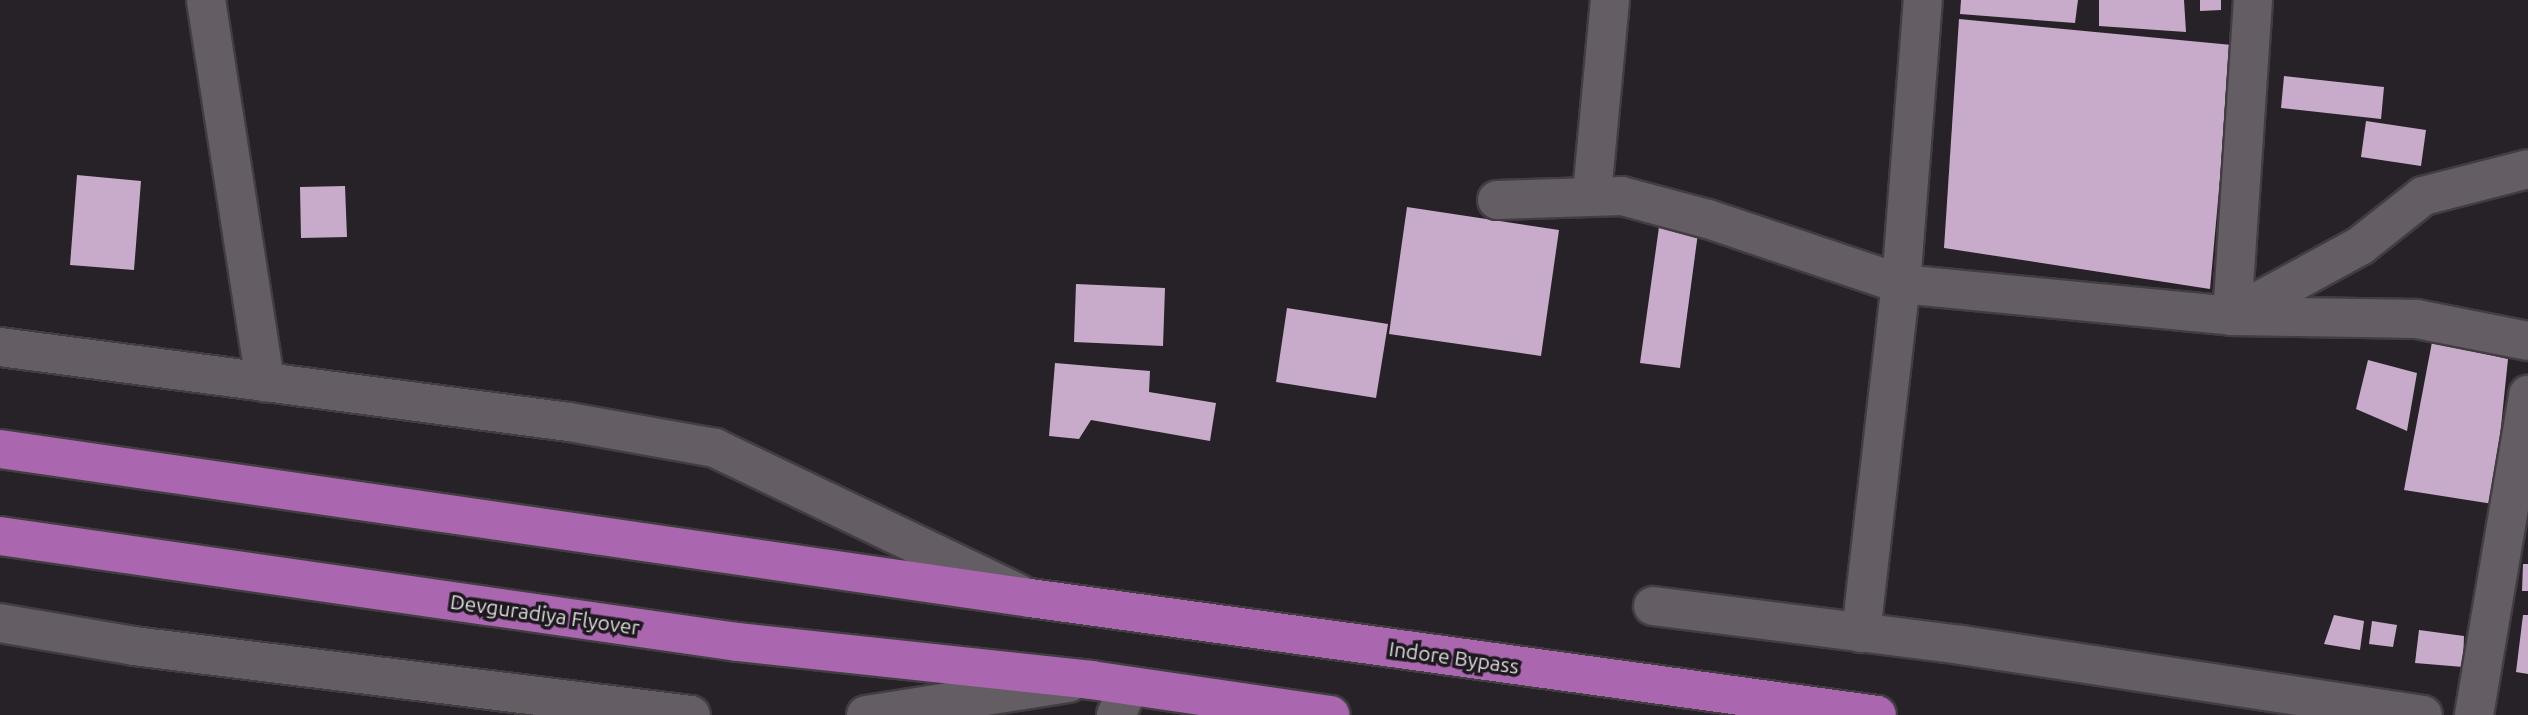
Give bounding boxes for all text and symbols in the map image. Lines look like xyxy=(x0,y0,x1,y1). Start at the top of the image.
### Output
street label: Devguradiya Flyover xyxy=(449,588,641,640)
street label: Indore Bypass xyxy=(1387,635,1521,679)

